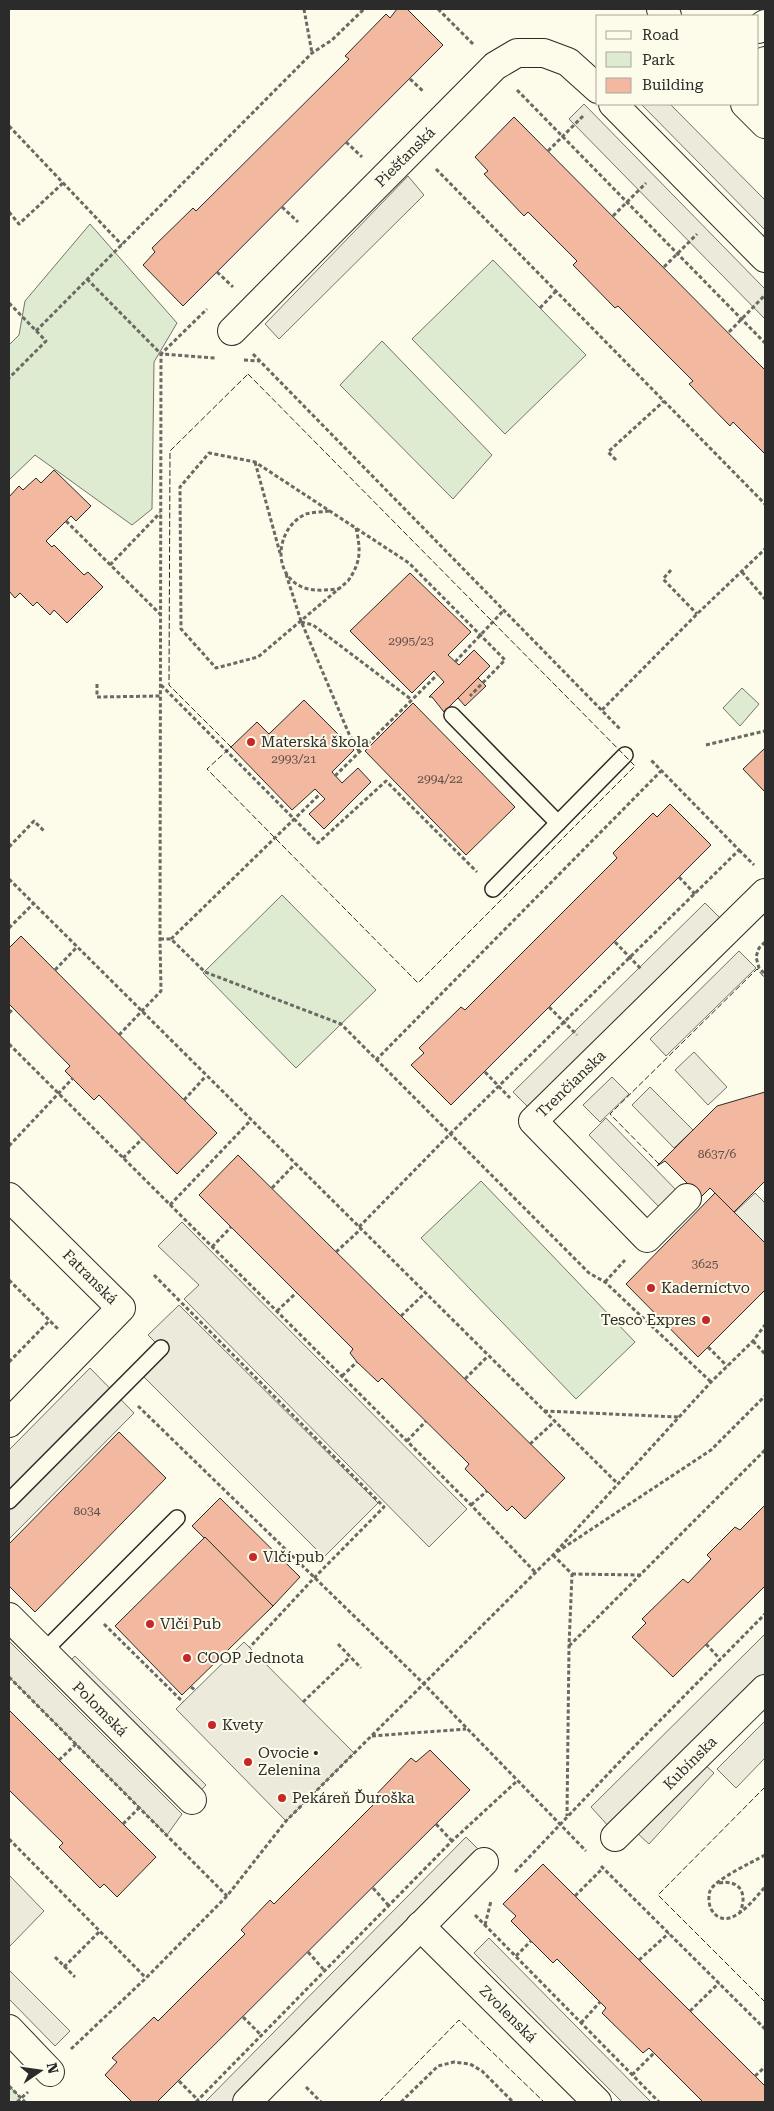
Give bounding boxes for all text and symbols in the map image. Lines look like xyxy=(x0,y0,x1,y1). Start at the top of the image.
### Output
legend xyxy=(596,15,759,105)
text: Road xyxy=(642,26,679,44)
text: Park xyxy=(642,51,676,69)
text: Building xyxy=(642,76,704,94)
street label: Piešťanská xyxy=(371,123,439,191)
house number: 2995/23 xyxy=(388,634,434,648)
place label: Materská škola xyxy=(261,733,369,751)
marker: Materská škola xyxy=(245,736,257,748)
house number: 2993/21 xyxy=(271,752,317,766)
house number: 2994/22 xyxy=(417,772,463,786)
street label: Trenčianska xyxy=(533,1047,609,1121)
house number: 8637/6 xyxy=(698,1147,737,1161)
street label: Fatranská xyxy=(59,1246,121,1308)
house number: 3625 xyxy=(692,1257,719,1271)
place label: Kaderníctvo xyxy=(661,1279,750,1297)
marker: Kaderníctvo xyxy=(645,1282,657,1294)
place label: Tesco Expres xyxy=(601,1311,696,1329)
marker: Tesco Expres xyxy=(700,1314,712,1326)
house number: 8034 xyxy=(74,1504,101,1518)
place label: Vlčí pub xyxy=(263,1548,324,1566)
marker: Vlčí pub xyxy=(247,1551,259,1563)
place label: Vlčí Pub xyxy=(160,1615,221,1633)
marker: Vlčí Pub xyxy=(144,1618,156,1630)
place label: COOP Jednota xyxy=(197,1649,304,1667)
marker: COOP Jednota xyxy=(181,1652,193,1664)
street label: Polomská xyxy=(69,1678,131,1740)
place label: Kvety xyxy=(222,1716,264,1734)
marker: Kvety xyxy=(206,1719,218,1731)
street label: Kubínska xyxy=(660,1733,720,1793)
place label: Ovocie • Zelenina xyxy=(258,1744,321,1779)
marker: Ovocie • Zelenina xyxy=(242,1756,254,1768)
place label: Pekáreň Ďuroška xyxy=(292,1789,415,1807)
marker: Pekáreň Ďuroška xyxy=(276,1792,288,1804)
street label: Zvolenská xyxy=(476,1982,540,2046)
north arrow xyxy=(15,2046,65,2096)
text: N xyxy=(44,2061,62,2075)

